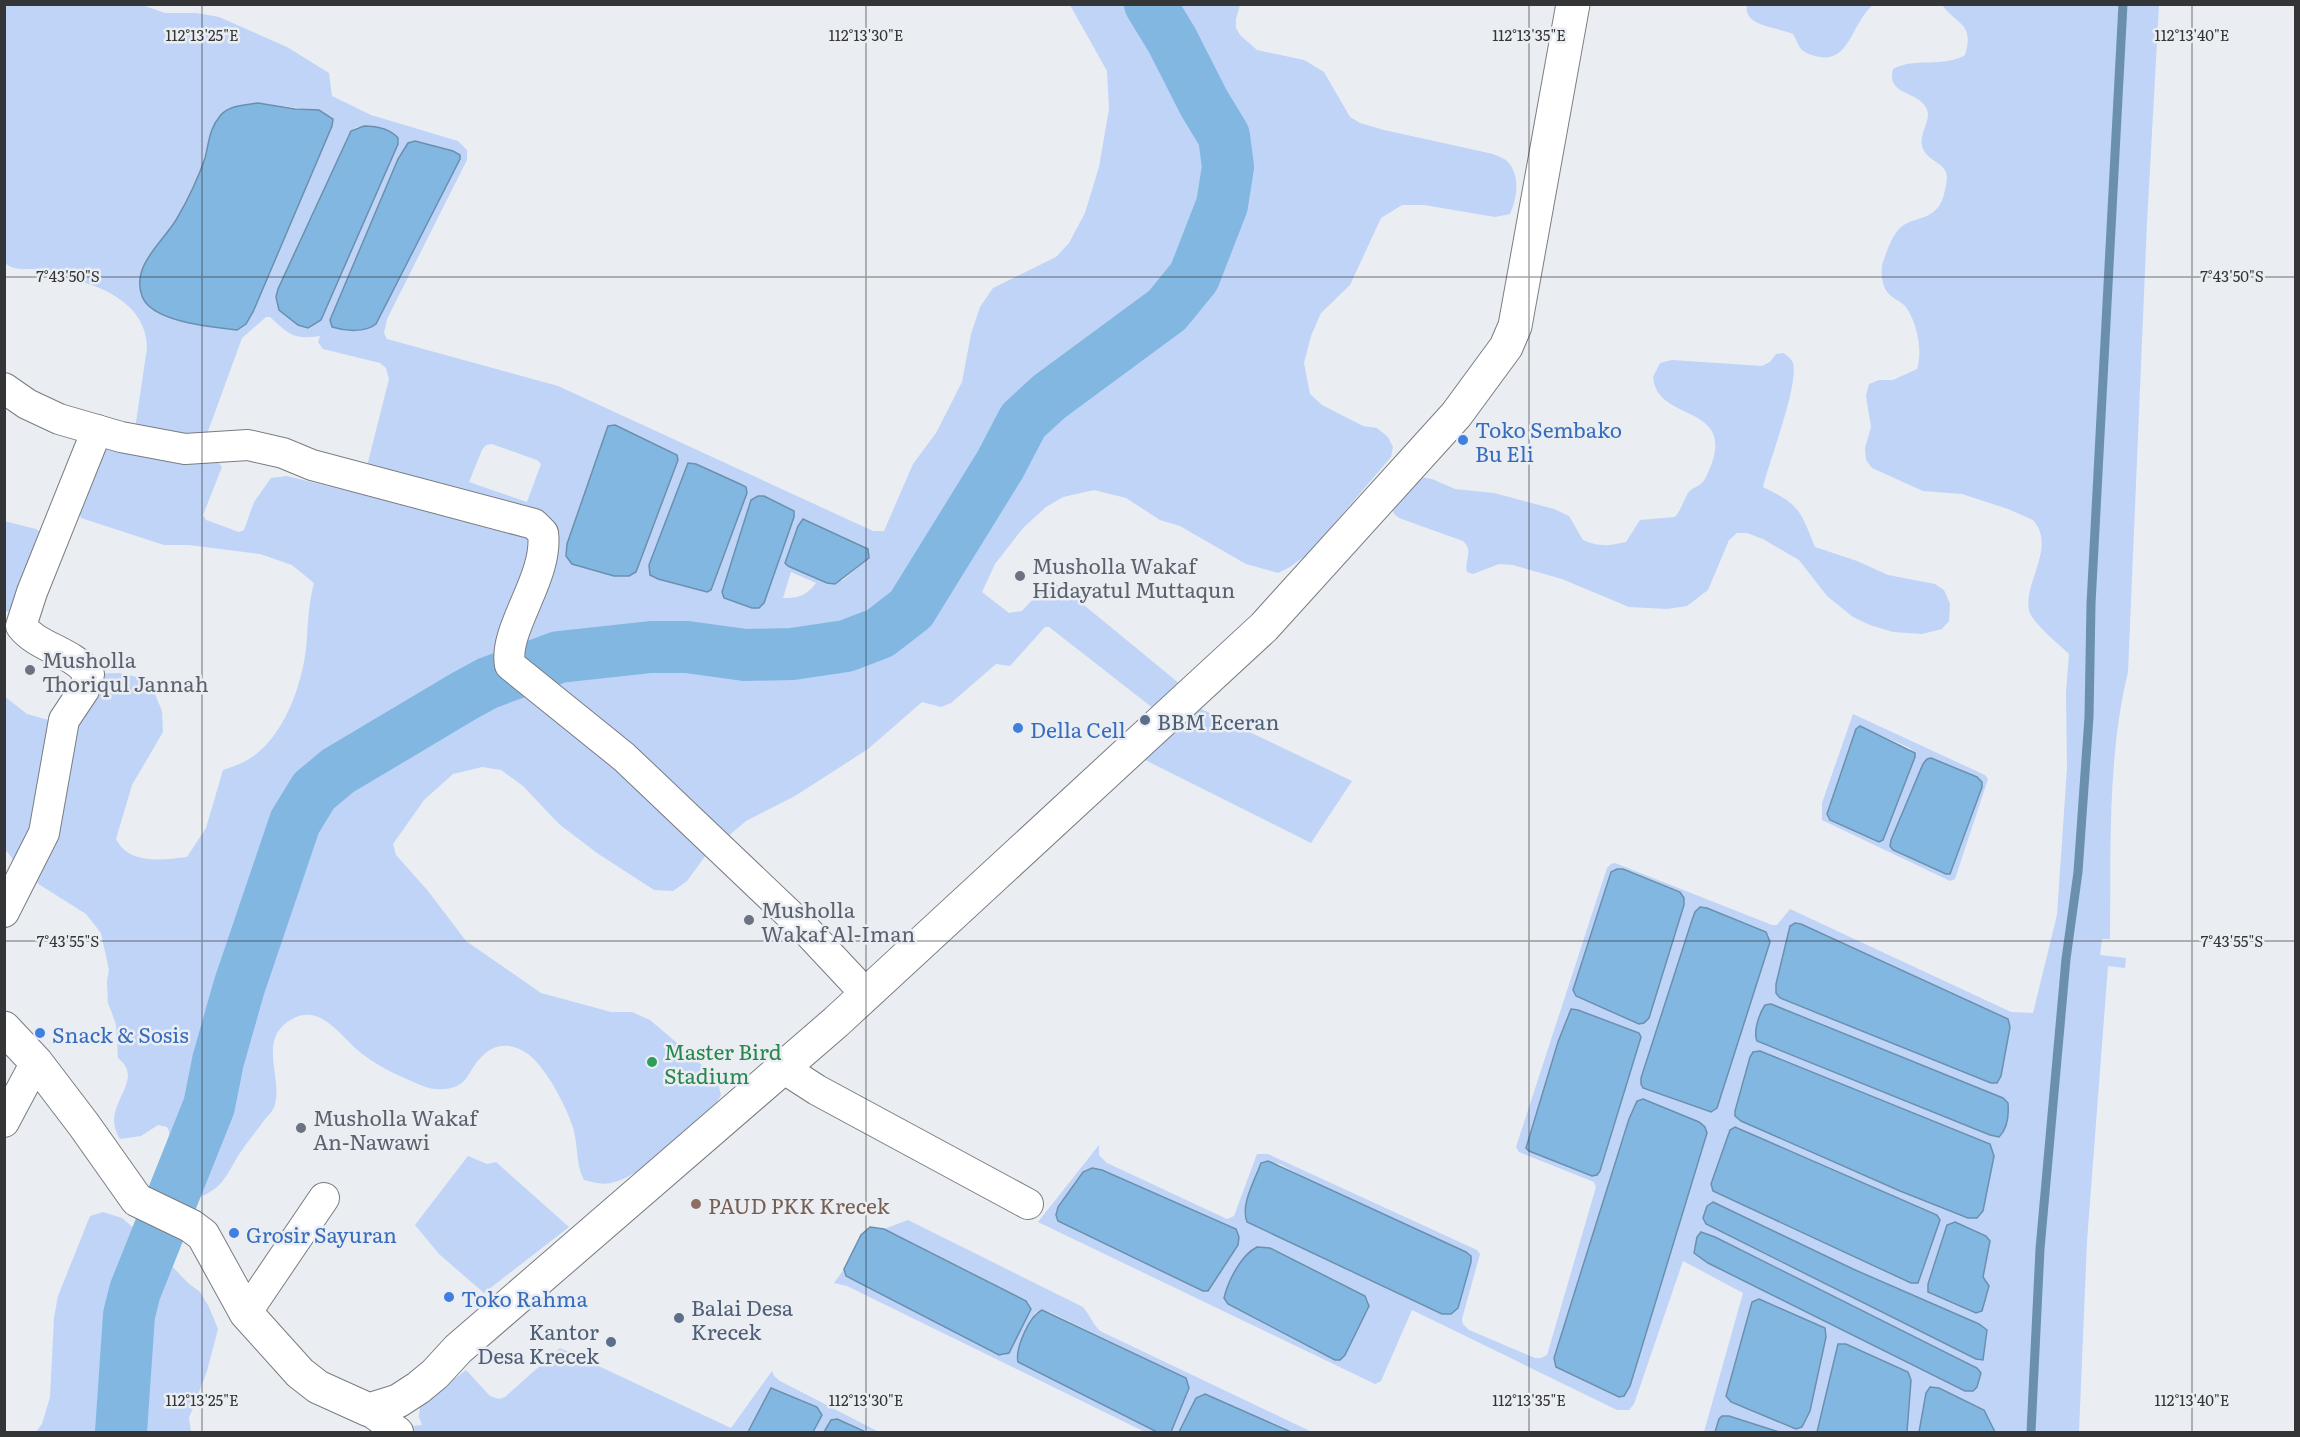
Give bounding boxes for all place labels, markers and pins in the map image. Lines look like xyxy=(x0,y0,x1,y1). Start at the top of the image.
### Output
place label: Toko Sembako Bu Eli xyxy=(1475,413,1622,468)
marker: Toko Sembako Bu Eli xyxy=(1456,433,1470,447)
place label: Musholla Wakaf Hidayatul Muttaqun xyxy=(1032,549,1235,604)
marker: Musholla Wakaf Hidayatul Muttaqun xyxy=(1013,569,1027,583)
place label: Musholla Thoriqul Jannah xyxy=(42,643,209,698)
marker: Musholla Thoriqul Jannah xyxy=(23,663,37,677)
place label: BBM Eceran xyxy=(1157,705,1279,736)
place label: Della Cell xyxy=(1030,713,1126,744)
marker: BBM Eceran xyxy=(1138,713,1152,727)
marker: Della Cell xyxy=(1011,721,1025,735)
place label: Musholla Wakaf Al-Iman xyxy=(761,893,915,948)
marker: Musholla Wakaf Al-Iman xyxy=(742,913,756,927)
place label: Snack & Sosis xyxy=(52,1018,189,1049)
marker: Snack & Sosis xyxy=(33,1026,47,1040)
place label: Master Bird Stadium xyxy=(664,1035,782,1090)
marker: Master Bird Stadium xyxy=(645,1055,659,1069)
place label: Musholla Wakaf An-Nawawi xyxy=(313,1101,479,1156)
marker: Musholla Wakaf An-Nawawi xyxy=(294,1121,308,1135)
place label: PAUD PKK Krecek xyxy=(708,1189,890,1220)
marker: PAUD PKK Krecek xyxy=(689,1197,703,1211)
place label: Grosir Sayuran xyxy=(246,1218,397,1249)
marker: Grosir Sayuran xyxy=(227,1226,241,1240)
place label: Toko Rahma xyxy=(461,1282,588,1313)
marker: Toko Rahma xyxy=(442,1290,456,1304)
place label: Balai Desa Krecek xyxy=(691,1291,794,1346)
marker: Balai Desa Krecek xyxy=(672,1311,686,1325)
place label: Kantor Desa Krecek xyxy=(477,1315,599,1370)
marker: Kantor Desa Krecek xyxy=(604,1335,618,1349)

